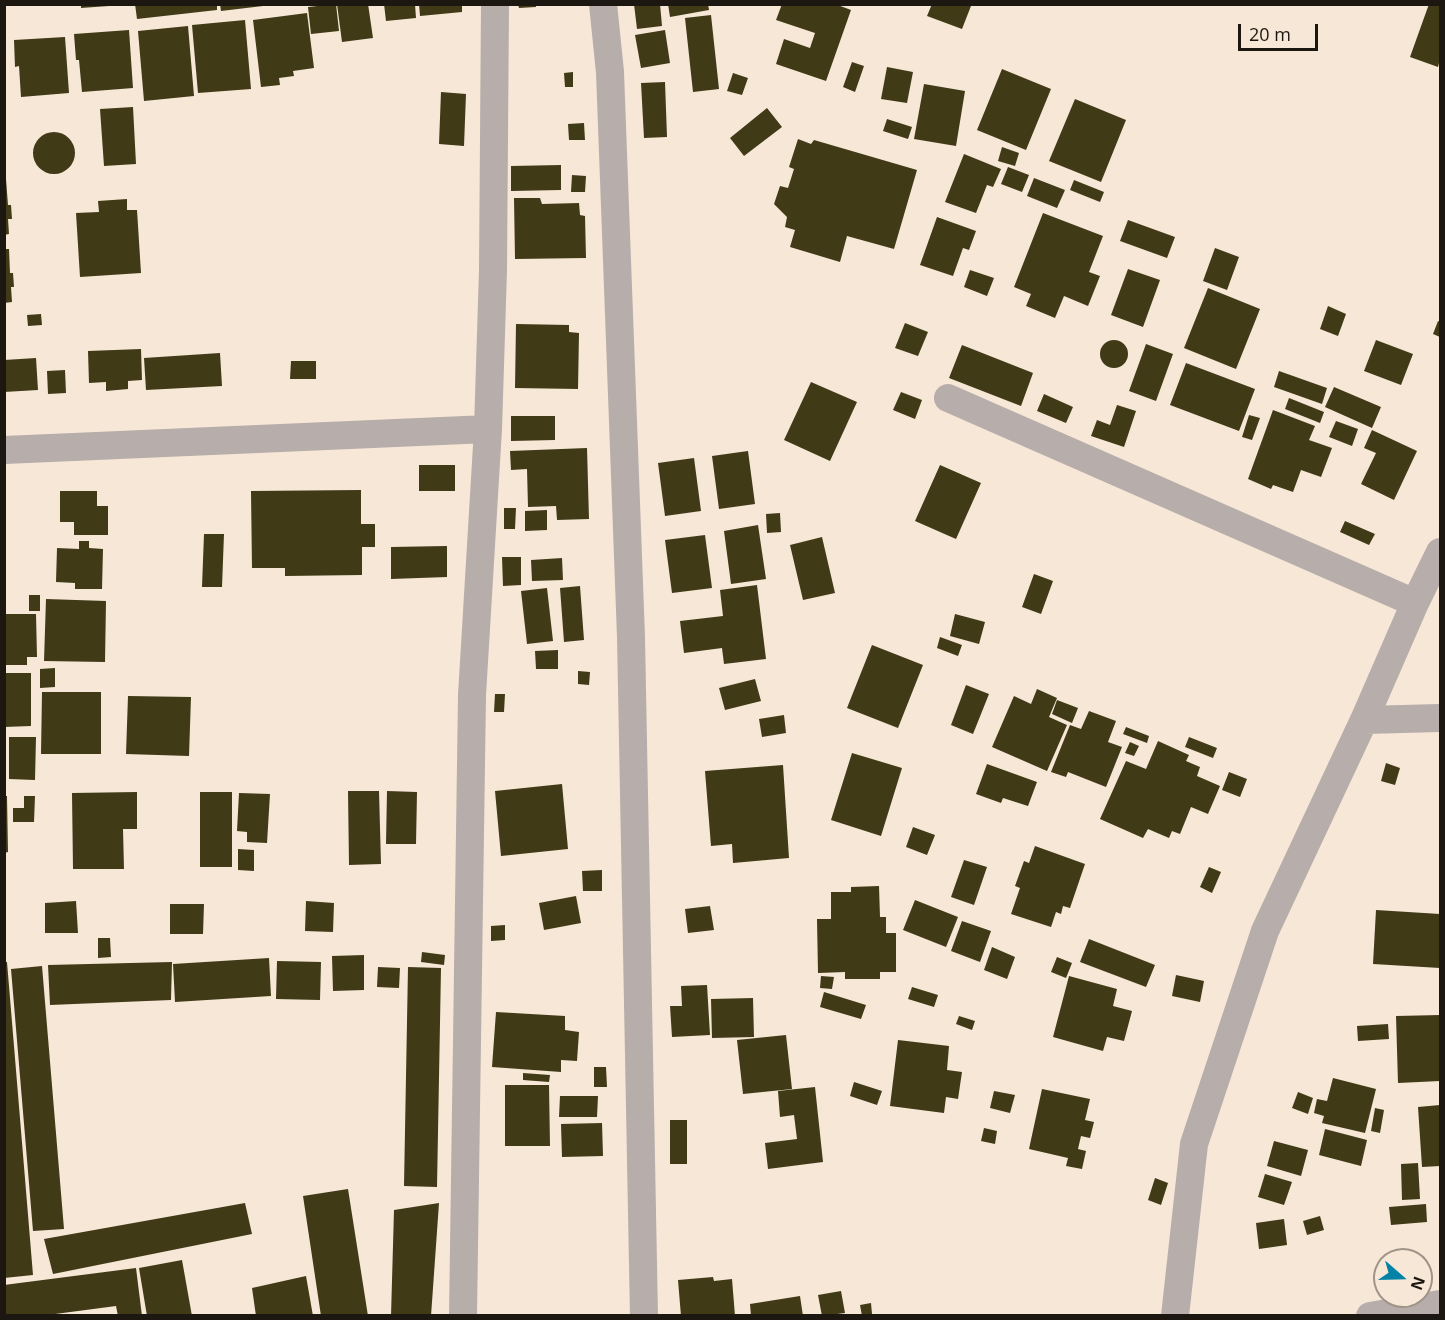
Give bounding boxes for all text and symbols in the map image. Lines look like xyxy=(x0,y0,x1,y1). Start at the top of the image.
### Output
scale bar xyxy=(1241,12,1320,50)
text: 20 m xyxy=(1249,22,1291,46)
north arrow xyxy=(1373,1248,1433,1308)
text: N xyxy=(1405,1274,1431,1293)

